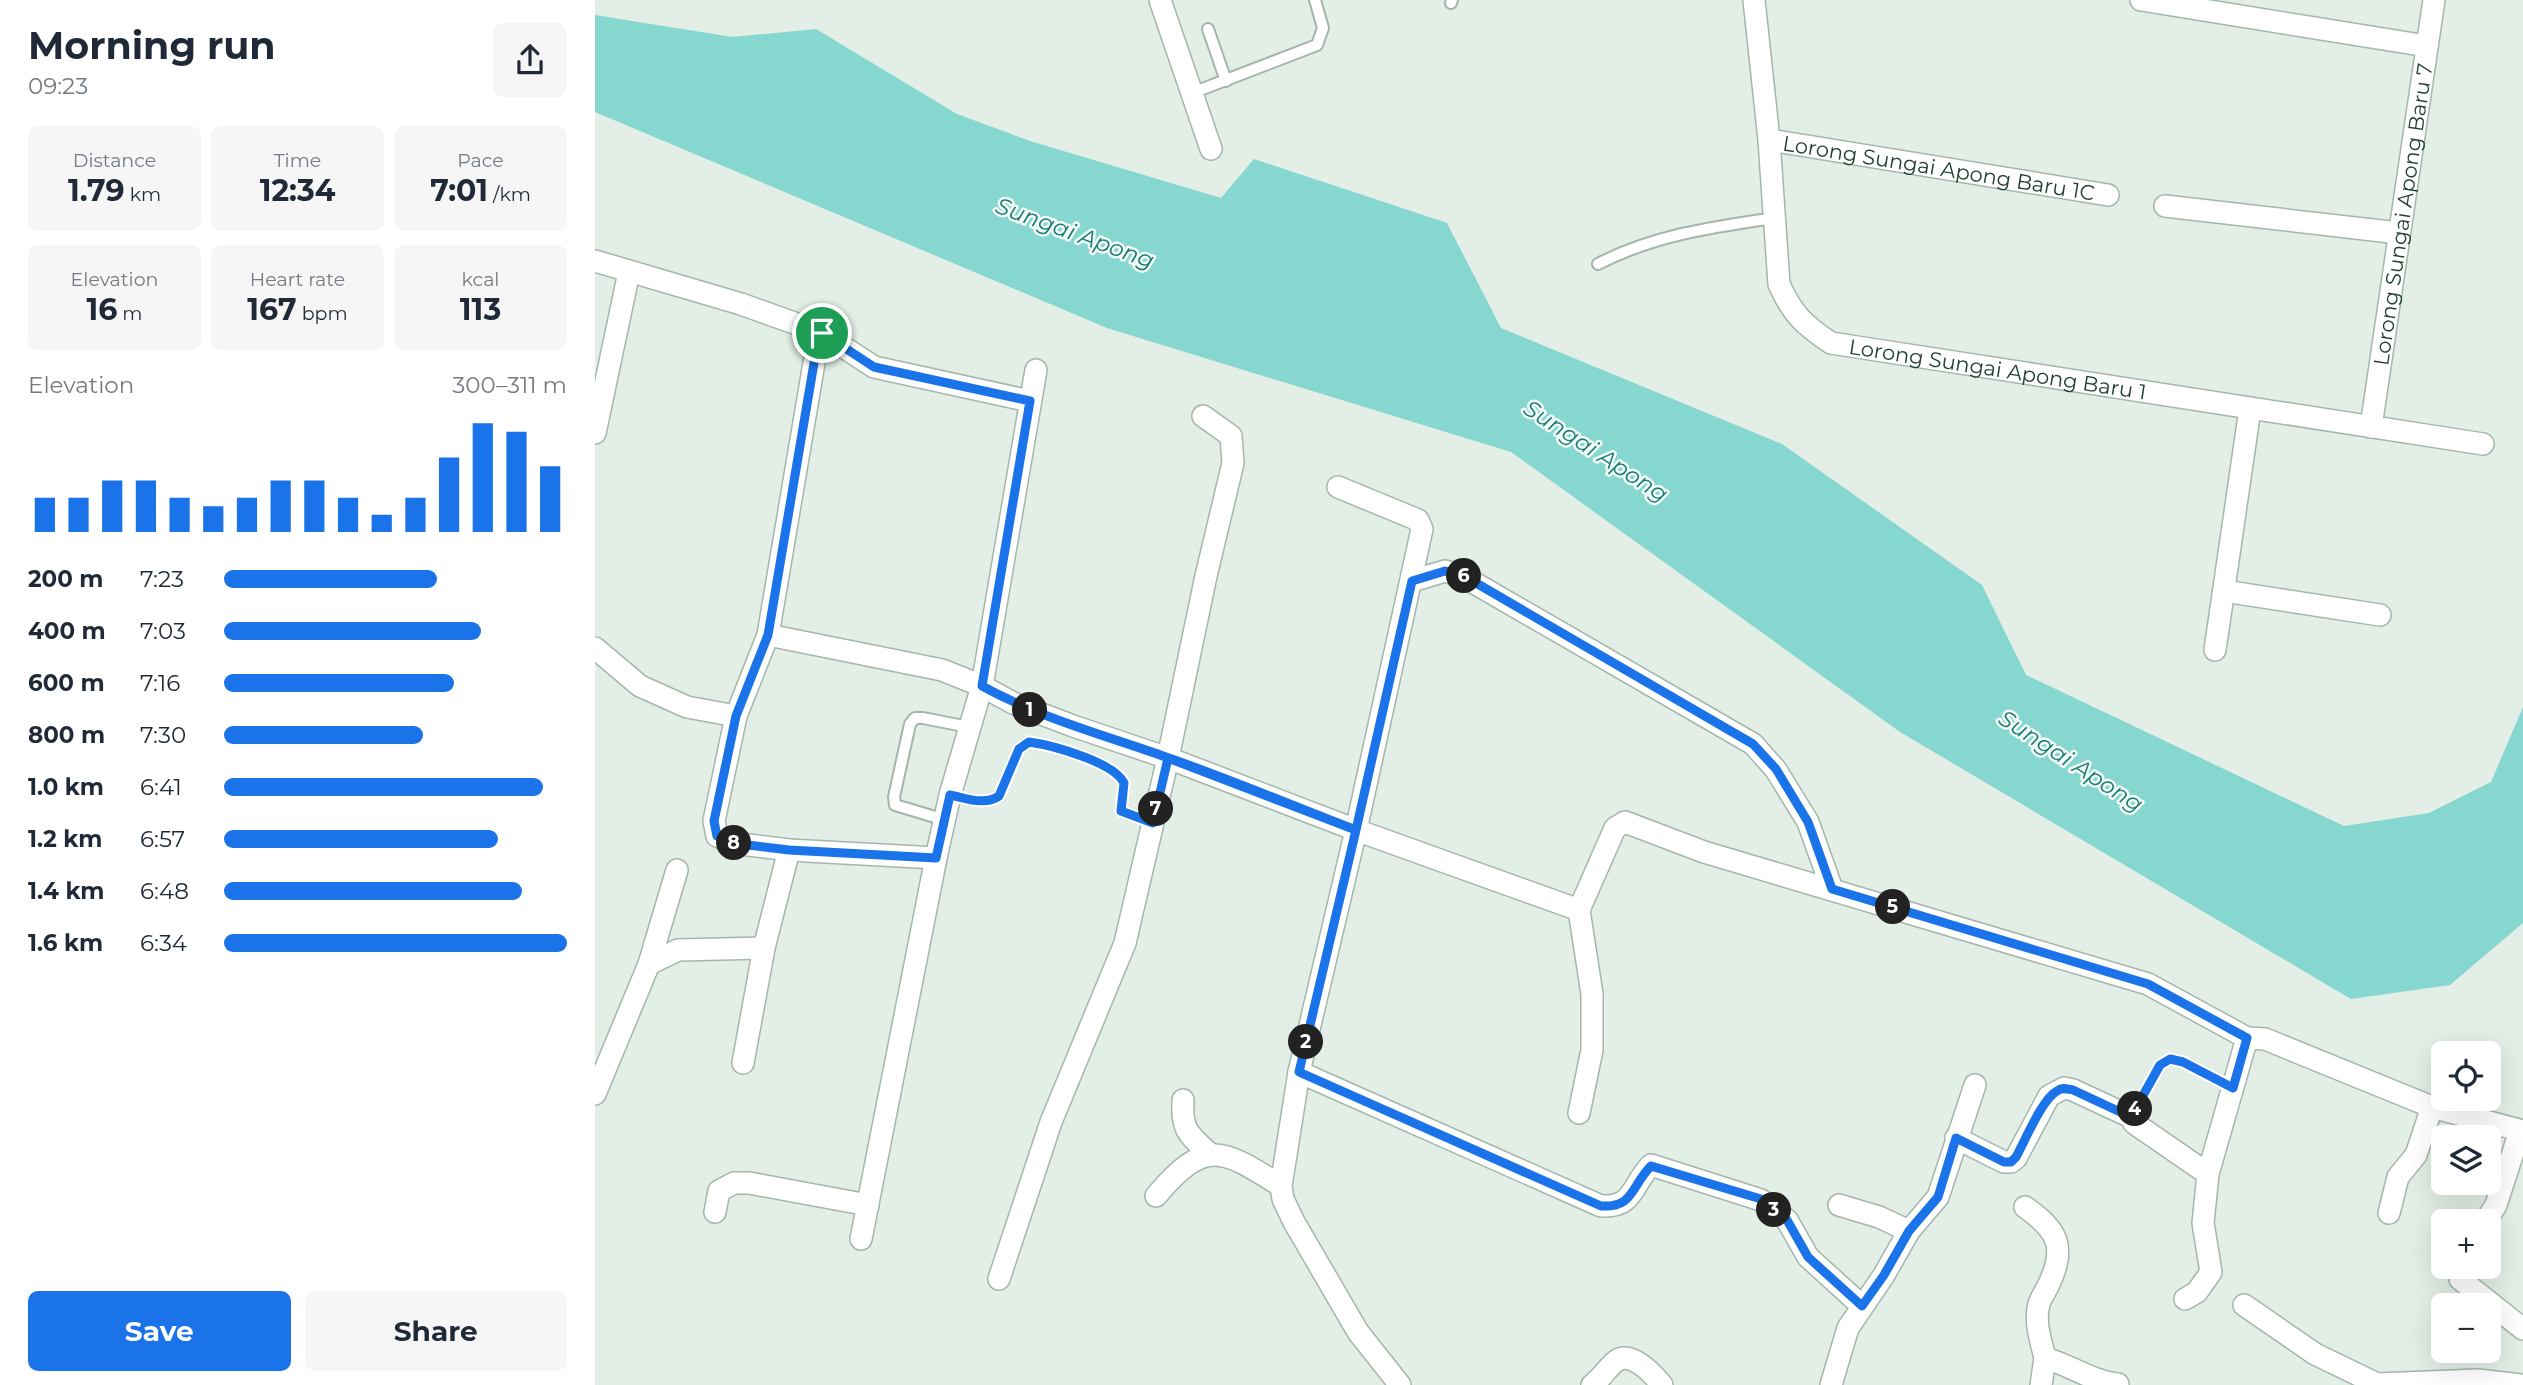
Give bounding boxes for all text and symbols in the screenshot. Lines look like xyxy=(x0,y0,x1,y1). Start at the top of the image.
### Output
text: Morning run xyxy=(28,22,276,69)
button: share xyxy=(493,23,567,97)
street label: Lorong Sungai Apong Baru 7 xyxy=(2368,61,2437,367)
text: 09:23 xyxy=(28,72,88,100)
street label: Lorong Sungai Apong Baru 1C xyxy=(1781,130,2097,205)
text: Distance xyxy=(73,149,156,172)
text: Time xyxy=(274,149,321,172)
text: Pace xyxy=(457,149,504,172)
text: 1.79 xyxy=(68,172,125,209)
text: 12:34 xyxy=(260,172,335,209)
text: 7:01 xyxy=(430,172,488,209)
text: km xyxy=(125,183,161,206)
text: /km xyxy=(488,183,531,206)
water label: Sungai Apong xyxy=(992,191,1158,275)
text: Elevation xyxy=(71,268,158,291)
text: Heart rate xyxy=(250,268,345,291)
text: kcal xyxy=(462,268,499,291)
text: 16 xyxy=(86,291,117,328)
text: 167 xyxy=(247,291,297,328)
text: 113 xyxy=(460,291,501,328)
text: m xyxy=(117,302,143,325)
text: bpm xyxy=(297,302,348,325)
pin xyxy=(792,303,852,363)
icon: arrive xyxy=(803,314,841,352)
street label: Lorong Sungai Apong Baru 1 xyxy=(1847,333,2148,404)
text: Elevation xyxy=(28,371,134,399)
text: 300–311 m xyxy=(452,371,567,399)
water label: Sungai Apong xyxy=(1519,394,1673,508)
pin: 6 xyxy=(1447,558,1481,594)
text: 6 xyxy=(1457,564,1470,587)
text: 200 m xyxy=(28,565,103,593)
text: 7:23 xyxy=(140,565,184,593)
text: 400 m xyxy=(28,617,106,645)
text: 7:03 xyxy=(140,617,186,645)
text: 600 m xyxy=(28,669,105,697)
text: 7:16 xyxy=(140,669,180,697)
pin: 1 xyxy=(1013,692,1047,728)
text: 1 xyxy=(1026,698,1033,721)
water label: Sungai Apong xyxy=(1994,704,2148,818)
text: 800 m xyxy=(28,721,105,749)
text: 7:30 xyxy=(140,721,186,749)
text: 1.0 km xyxy=(28,773,104,801)
text: 6:41 xyxy=(140,773,182,801)
pin: 7 xyxy=(1139,792,1173,826)
text: 7 xyxy=(1150,797,1161,820)
text: 1.2 km xyxy=(28,825,102,853)
text: 6:57 xyxy=(140,825,185,853)
pin: 8 xyxy=(717,826,751,860)
text: 8 xyxy=(727,831,740,854)
text: 1.4 km xyxy=(28,877,105,905)
text: 6:48 xyxy=(140,877,189,905)
pin: 5 xyxy=(1875,890,1911,925)
text: 5 xyxy=(1887,895,1898,918)
text: 1.6 km xyxy=(28,929,103,957)
text: 6:34 xyxy=(140,929,187,957)
pin: 2 xyxy=(1289,1024,1323,1060)
text: 2 xyxy=(1300,1030,1311,1053)
map controls xyxy=(2431,1041,2501,1363)
button: locate xyxy=(2431,1041,2501,1111)
pin: 4 xyxy=(2117,1092,2153,1126)
text: 4 xyxy=(2128,1097,2141,1120)
button: layers xyxy=(2431,1125,2501,1195)
pin: 3 xyxy=(1757,1192,1791,1228)
text: 3 xyxy=(1768,1198,1779,1221)
button: + xyxy=(2431,1209,2501,1279)
button: Save xyxy=(28,1291,291,1371)
button: Share xyxy=(305,1291,567,1371)
button: − xyxy=(2431,1293,2501,1363)

